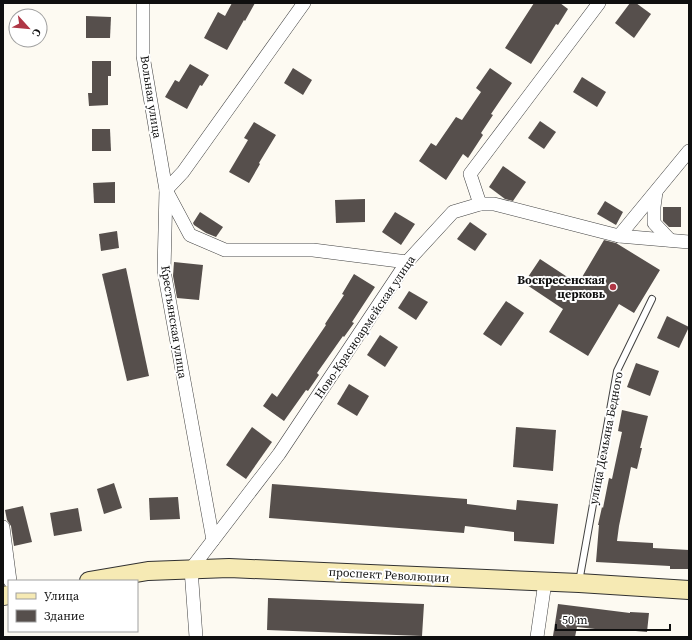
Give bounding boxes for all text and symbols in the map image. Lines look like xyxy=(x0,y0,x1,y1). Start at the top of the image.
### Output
north arrow xyxy=(8,8,48,48)
text: С xyxy=(28,26,45,39)
street label: Вольная улица xyxy=(137,54,166,140)
street label: Ново-Красноармейская улица xyxy=(311,251,420,402)
street label: Крестьянская улица xyxy=(157,264,191,380)
place label: Воскресенская церковь xyxy=(517,272,606,302)
marker: Воскресенская церковь xyxy=(608,282,618,292)
street label: улица Демьяна Бедного xyxy=(585,370,627,506)
street label: проспект Революции xyxy=(328,564,450,586)
legend xyxy=(8,580,138,632)
text: Улица xyxy=(44,588,80,604)
scale bar xyxy=(556,606,670,632)
text: Здание xyxy=(44,608,85,624)
text: 50 m xyxy=(562,612,588,628)

